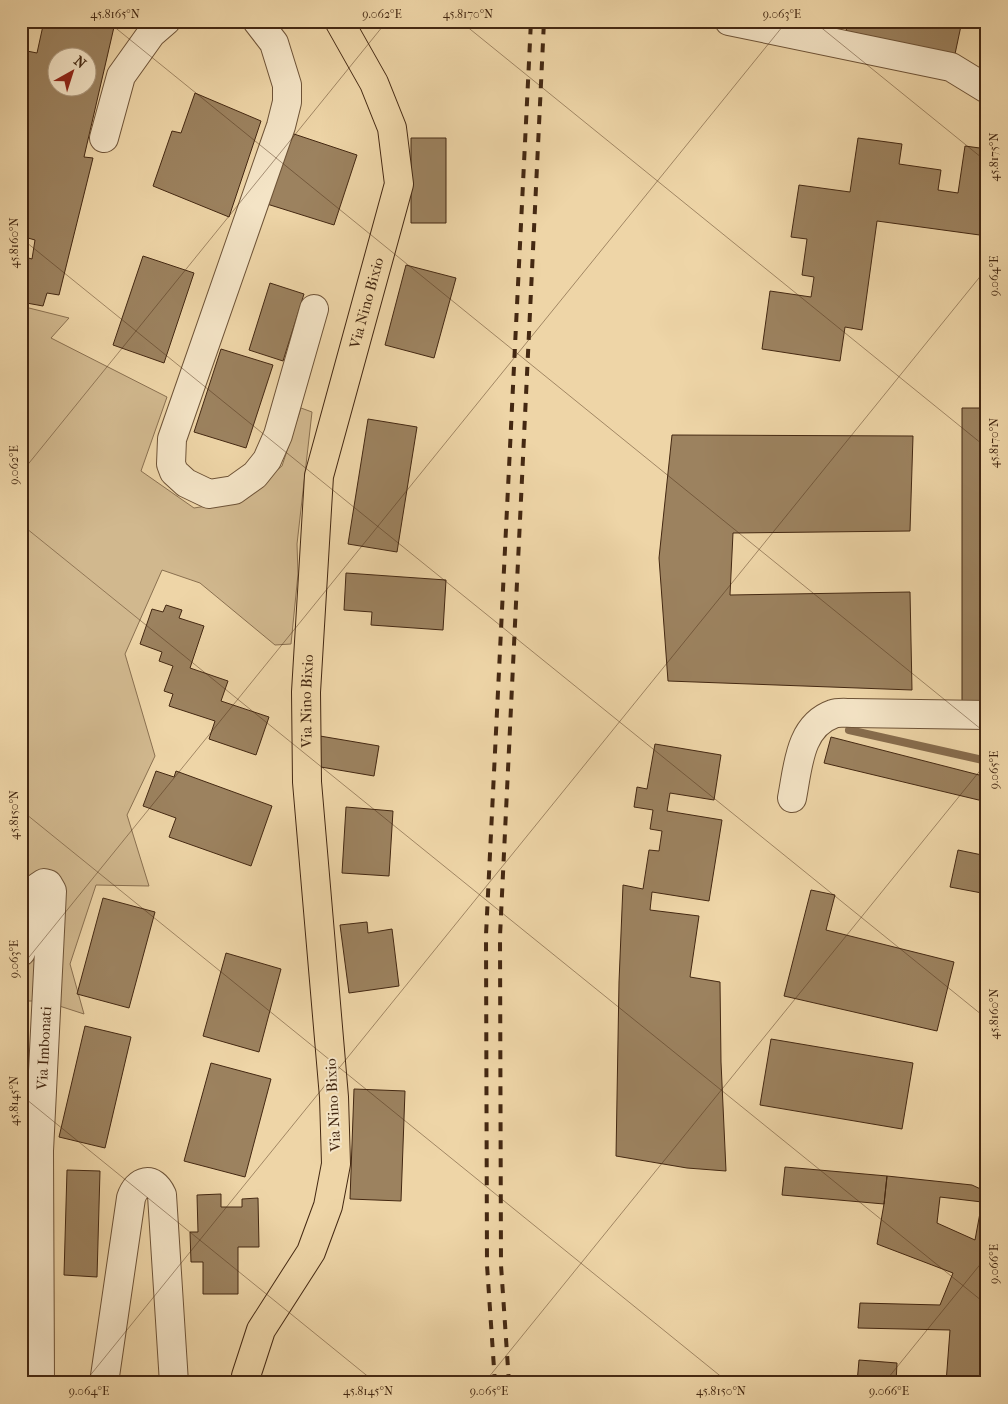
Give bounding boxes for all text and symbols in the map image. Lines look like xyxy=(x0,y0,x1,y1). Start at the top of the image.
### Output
text: 45.8165°N xyxy=(90,7,140,21)
text: 9.062°E xyxy=(362,7,402,21)
text: 45.8170°N xyxy=(443,7,493,21)
text: 9.063°E xyxy=(763,7,801,21)
north arrow xyxy=(48,48,98,98)
text: N xyxy=(70,52,90,72)
text: 45.8175°N xyxy=(987,132,1001,182)
text: 45.8160°N xyxy=(7,217,21,269)
street label: Via Nino Bixio xyxy=(345,255,388,351)
text: 9.064°E xyxy=(987,256,1001,296)
text: 45.8170°N xyxy=(987,418,1001,468)
text: 9.062°E xyxy=(7,445,21,485)
street label: Via Nino Bixio xyxy=(297,653,317,749)
text: 9.065°E xyxy=(987,751,1001,789)
text: 45.8150°N xyxy=(7,790,21,840)
text: 9.063°E xyxy=(7,940,21,978)
text: 45.8160°N xyxy=(987,988,1001,1040)
street label: Via Imbonati xyxy=(33,1005,55,1091)
street label: Via Nino Bixio xyxy=(322,1058,344,1153)
text: 45.8145°N xyxy=(7,1076,21,1126)
text: 9.066°E xyxy=(987,1244,1001,1284)
text: 9.064°E xyxy=(69,1384,109,1398)
text: 45.8145°N xyxy=(343,1384,393,1398)
text: 9.065°E xyxy=(470,1384,508,1398)
text: 45.8150°N xyxy=(696,1384,746,1398)
text: 9.066°E xyxy=(869,1384,909,1398)

